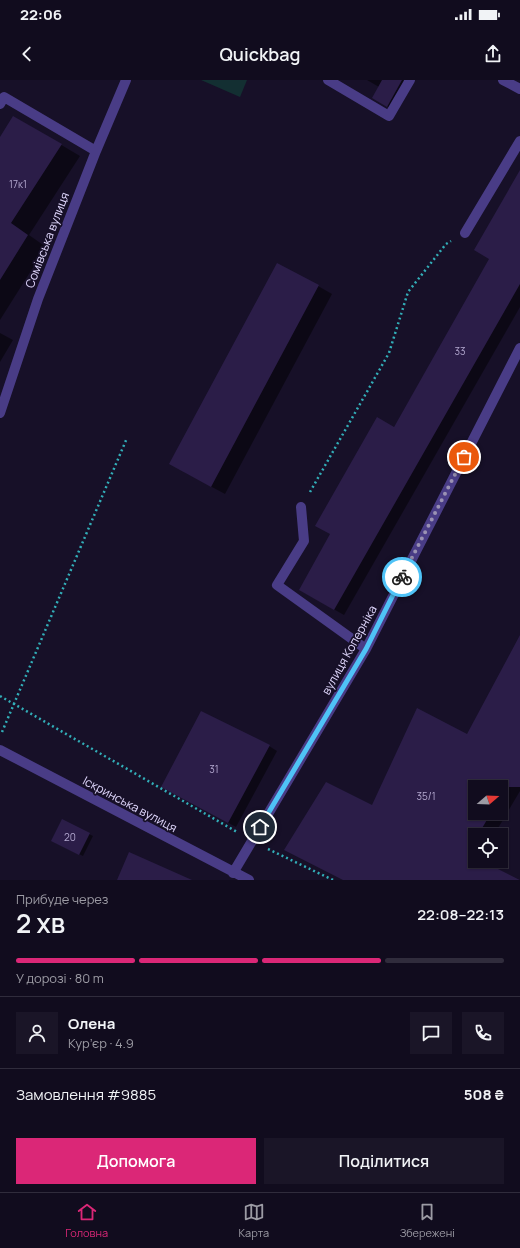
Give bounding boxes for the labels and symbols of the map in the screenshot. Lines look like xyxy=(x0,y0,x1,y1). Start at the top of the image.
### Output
house number: 17к1 xyxy=(9,177,27,191)
street label: Сомівська вулиця xyxy=(21,190,73,290)
house number: 33 xyxy=(454,344,466,358)
pin xyxy=(447,440,481,474)
courier xyxy=(382,557,422,597)
street label: вулиця Коперніка xyxy=(317,602,381,698)
house number: 31 xyxy=(209,762,219,776)
street label: Іскринська вулиця xyxy=(80,772,180,836)
north arrow xyxy=(468,780,508,820)
house number: 35/1 xyxy=(416,789,436,803)
pin xyxy=(243,810,277,844)
house number: 20 xyxy=(64,830,76,844)

